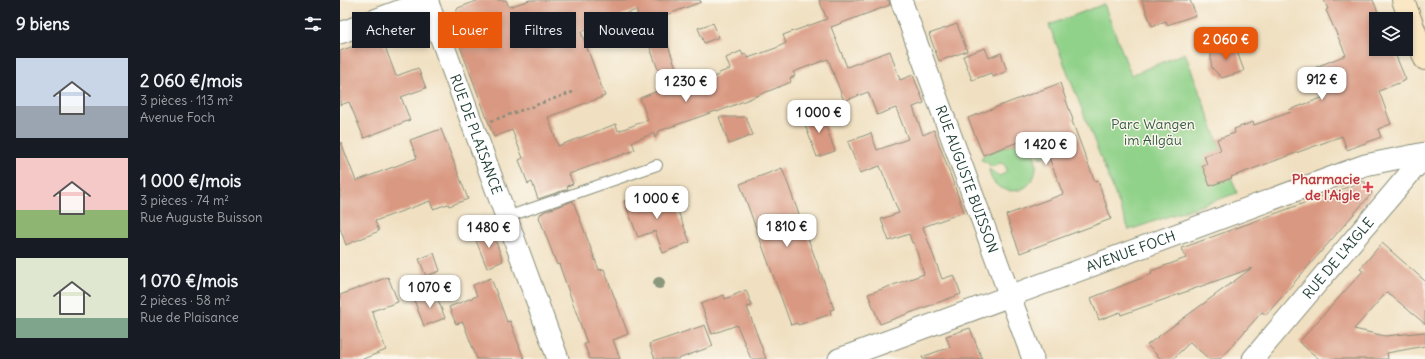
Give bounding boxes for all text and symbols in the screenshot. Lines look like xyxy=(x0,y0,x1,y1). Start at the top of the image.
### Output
chip: Acheter xyxy=(352,12,430,48)
chip: Louer xyxy=(438,12,502,48)
chip: Filtres xyxy=(510,12,576,48)
chip: Nouveau xyxy=(584,12,668,48)
map controls xyxy=(1369,12,1413,56)
button: layers xyxy=(1369,12,1413,56)
text: 9 biens xyxy=(16,13,70,35)
icon: filters xyxy=(302,13,324,35)
pin: 2 060 € xyxy=(1189,27,1263,61)
text: 2 060 € xyxy=(1203,31,1249,48)
pin: 912 € xyxy=(1294,67,1350,101)
pin: 1 230 € xyxy=(649,69,723,103)
text: 2 060 €/mois xyxy=(140,70,242,92)
text: 912 € xyxy=(1306,71,1338,88)
street label: RUE DE PLAISANCE xyxy=(446,72,506,197)
text: 1 230 € xyxy=(665,73,707,90)
icon: home xyxy=(48,74,96,122)
text: 3 pièces · 113 m² xyxy=(140,92,233,109)
pin: 1 000 € xyxy=(782,100,856,134)
street label: RUE AUGUSTE BUISSON xyxy=(932,103,1002,256)
text: 1 000 € xyxy=(796,104,842,121)
text: Avenue Foch xyxy=(140,109,215,126)
park label: Parc Wangen im Allgäu xyxy=(1111,115,1195,149)
pin: 1 420 € xyxy=(1009,132,1083,166)
text: 1 420 € xyxy=(1025,136,1067,153)
text: 1 000 €/mois xyxy=(140,170,241,192)
place label: Pharmacie de l'Aigle xyxy=(1292,170,1360,204)
icon: home xyxy=(48,174,96,222)
marker: Pharmacie de l'Aigle xyxy=(1363,182,1373,192)
pin: 1 000 € xyxy=(620,186,694,220)
text: 1 000 € xyxy=(634,190,680,207)
text: 3 pièces · 74 m² xyxy=(140,192,229,209)
text: Rue Auguste Buisson xyxy=(140,209,263,226)
pin: 1 810 € xyxy=(750,214,824,248)
street label: RUE DE L'AIGLE xyxy=(1299,214,1378,303)
pin: 1 480 € xyxy=(452,215,526,249)
text: 1 810 € xyxy=(767,218,807,235)
text: 1 480 € xyxy=(467,219,511,236)
street label: AVENUE FOCH xyxy=(1083,227,1178,276)
text: 1 070 €/mois xyxy=(140,270,238,292)
icon: home xyxy=(48,274,96,322)
pin: 1 070 € xyxy=(393,275,467,309)
text: 1 070 € xyxy=(408,279,452,296)
text: 2 pièces · 58 m² xyxy=(140,292,230,309)
text: Rue de Plaisance xyxy=(140,309,239,326)

